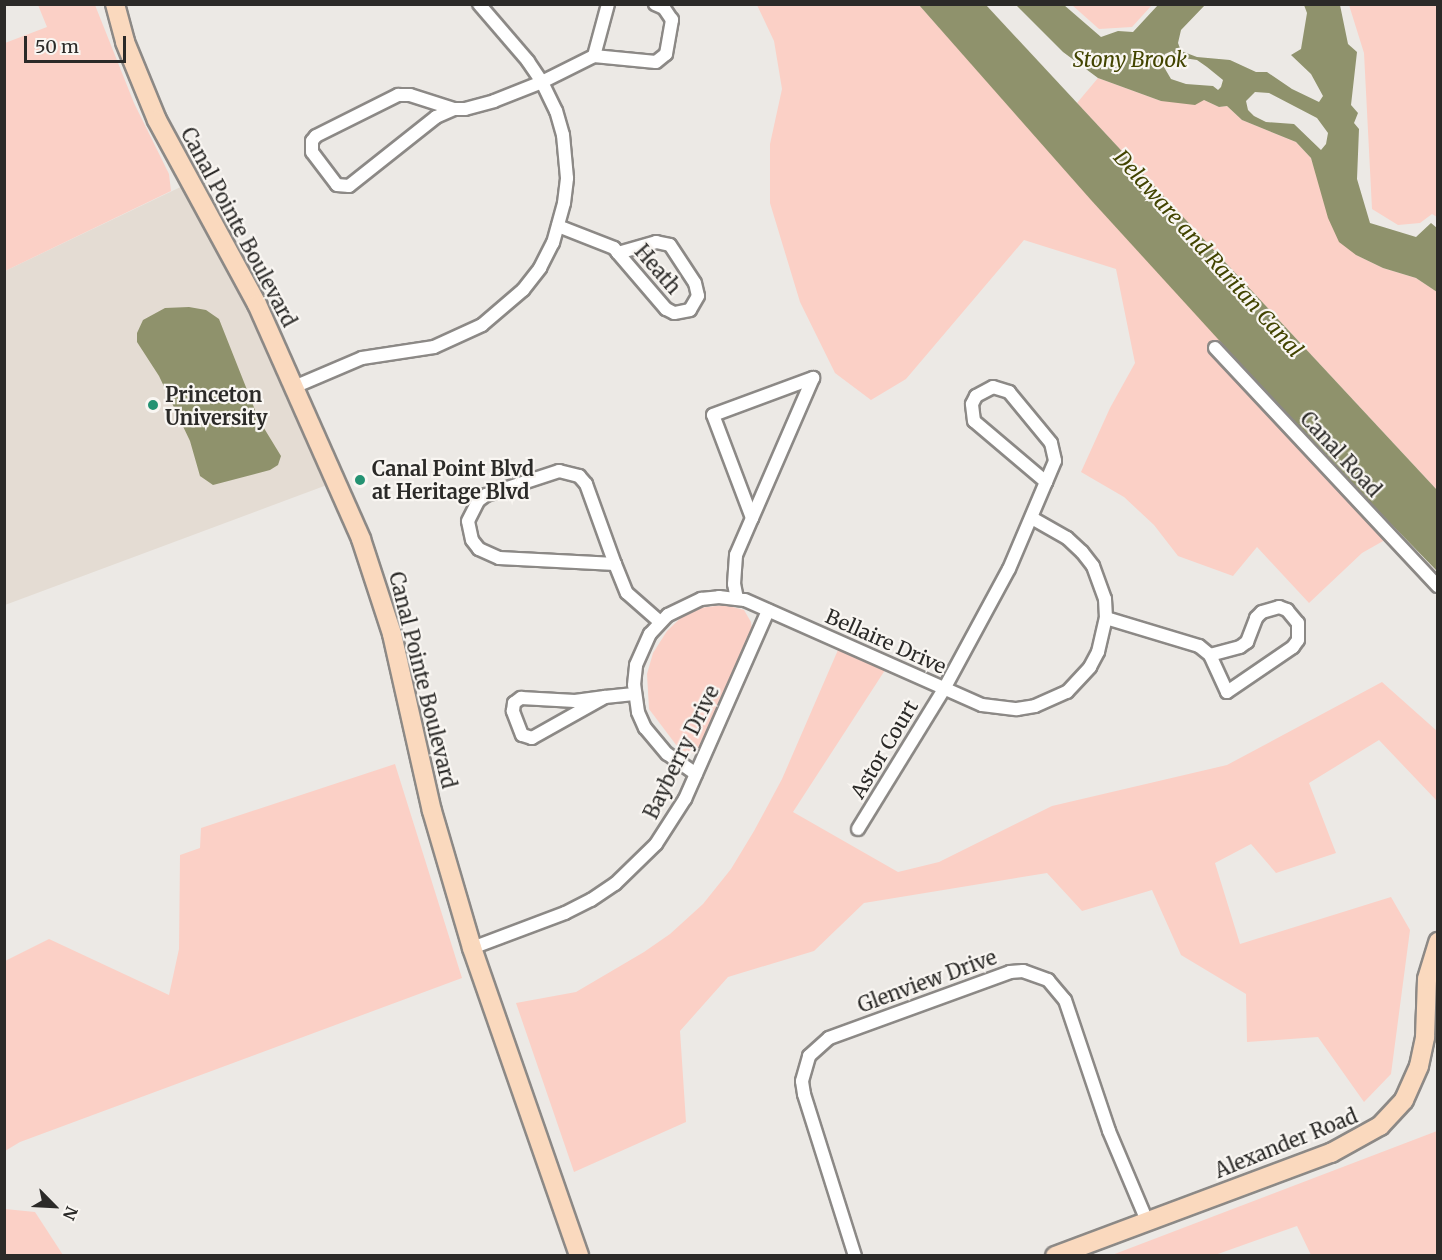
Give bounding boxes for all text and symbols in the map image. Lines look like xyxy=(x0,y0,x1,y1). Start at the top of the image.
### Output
scale bar xyxy=(27,24,129,62)
text: 50 m xyxy=(35,35,79,58)
water label: Stony Brook xyxy=(1073,47,1187,73)
street label: Canal Pointe Boulevard xyxy=(176,123,302,331)
water label: Delaware and Raritan Canal xyxy=(1108,145,1308,363)
street label: Heath xyxy=(630,239,686,299)
place label: Princeton University xyxy=(165,382,268,429)
marker: Princeton University xyxy=(146,398,160,412)
street label: Canal Road xyxy=(1296,406,1386,502)
place label: Canal Point Blvd at Heritage Blvd xyxy=(372,456,534,503)
marker: Canal Point Blvd at Heritage Blvd xyxy=(353,473,367,487)
street label: Canal Pointe Boulevard xyxy=(384,569,462,791)
street label: Bellaire Drive xyxy=(822,604,950,678)
street label: Bayberry Drive xyxy=(638,681,724,823)
street label: Astor Court xyxy=(845,696,923,802)
street label: Glenview Drive xyxy=(854,945,1000,1017)
street label: Alexander Road xyxy=(1211,1103,1361,1183)
north arrow xyxy=(24,1176,84,1236)
text: N xyxy=(59,1203,82,1223)

